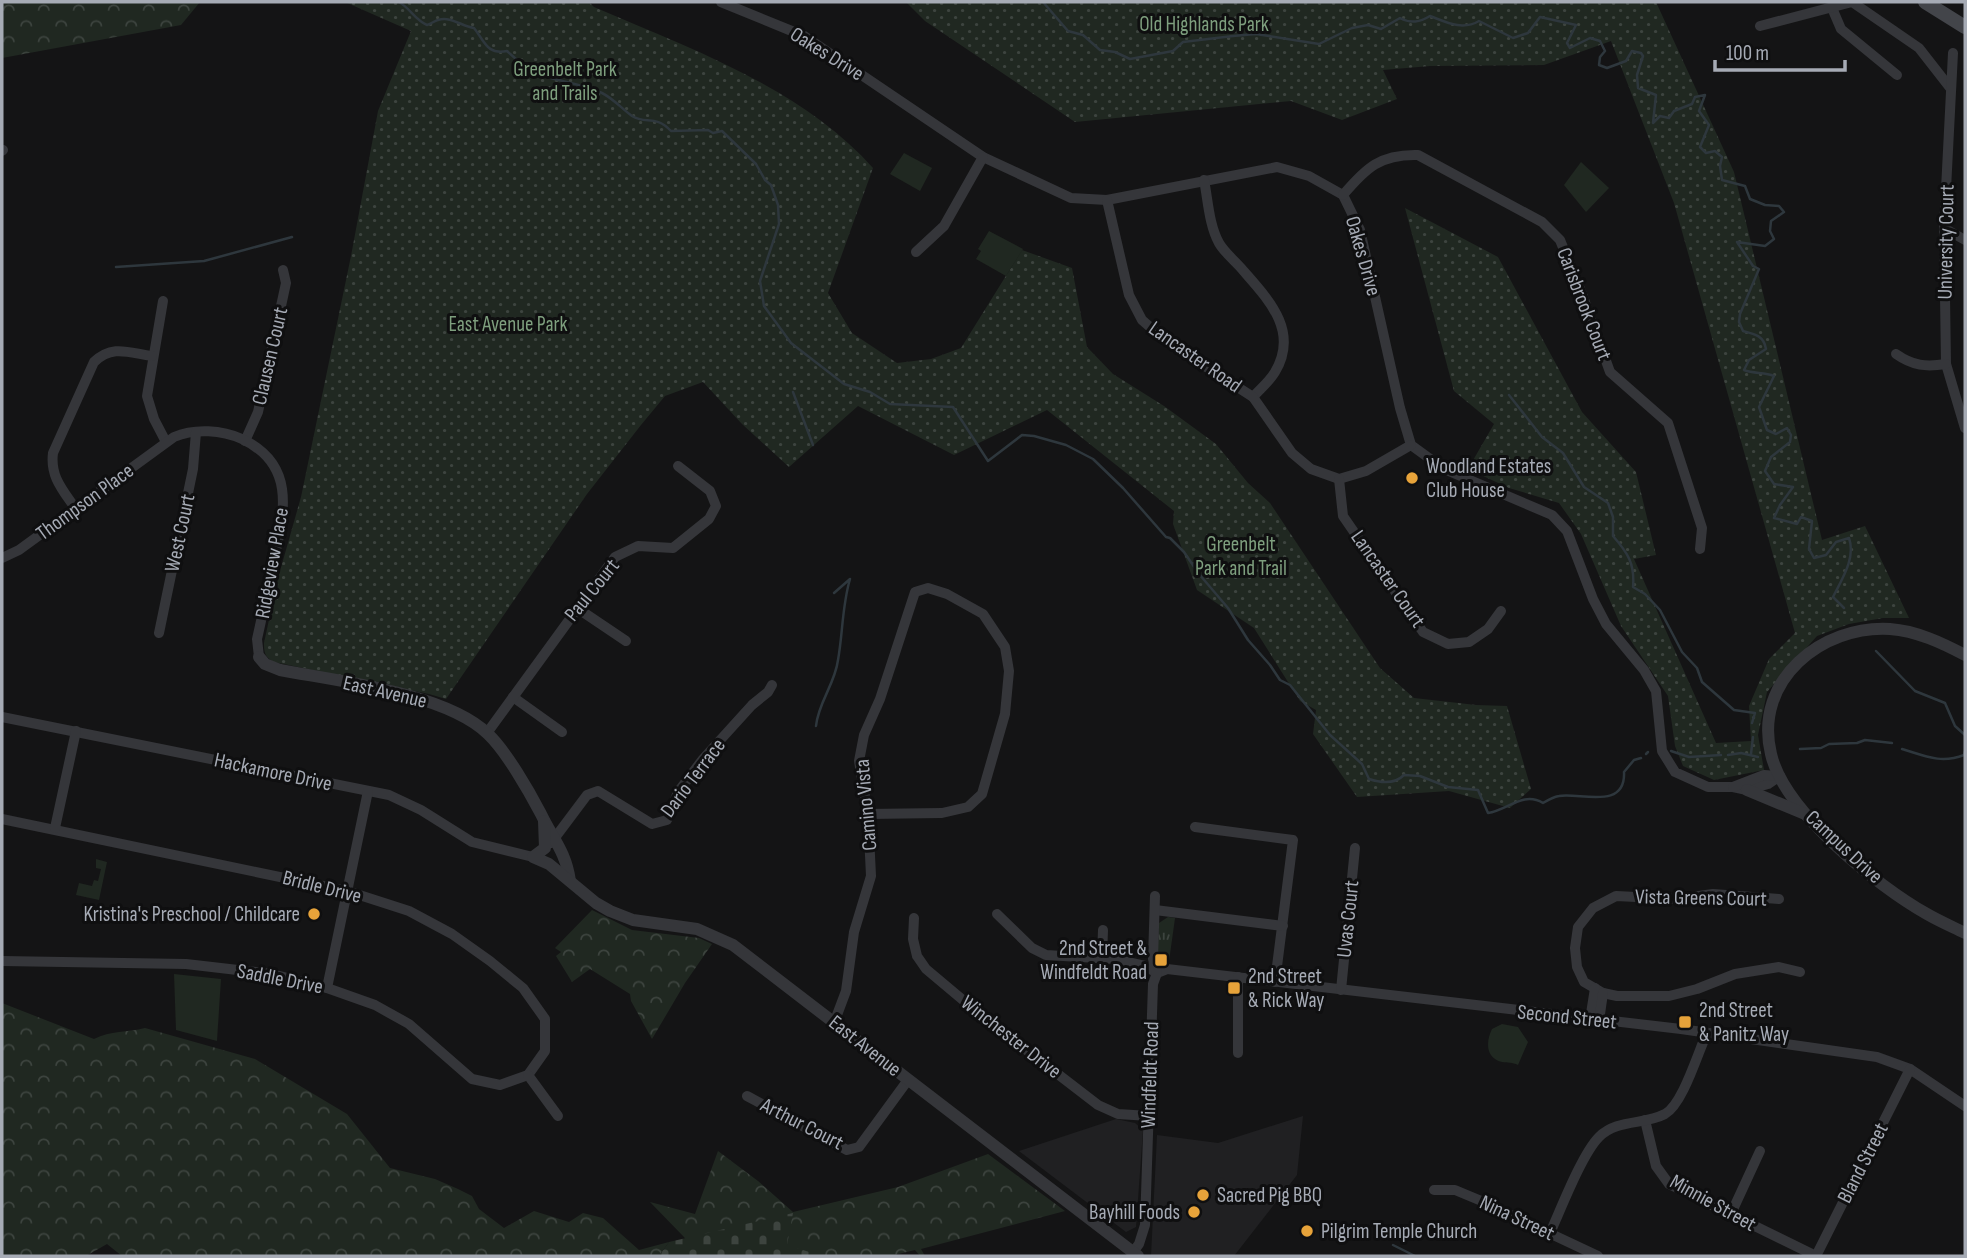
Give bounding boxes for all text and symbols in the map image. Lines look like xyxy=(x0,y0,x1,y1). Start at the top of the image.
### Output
park label: Old Highlands Park xyxy=(1139,12,1269,37)
street label: Oakes Drive xyxy=(786,22,868,86)
scale bar xyxy=(1715,28,1844,72)
text: 100 m xyxy=(1726,41,1769,66)
park label: Greenbelt Park and Trails xyxy=(513,57,617,106)
street label: University Court xyxy=(1932,184,1960,300)
street label: Oakes Drive xyxy=(1340,213,1386,299)
street label: Carisbrook Court xyxy=(1551,244,1617,364)
street label: Clausen Court xyxy=(247,305,293,407)
park label: East Avenue Park xyxy=(448,312,568,337)
street label: Lancaster Road xyxy=(1144,316,1246,398)
place label: Woodland Estates Club House xyxy=(1426,454,1551,503)
street label: Thompson Place xyxy=(31,458,139,546)
marker: Woodland Estates Club House xyxy=(1404,470,1420,486)
street label: West Court xyxy=(160,492,200,574)
street label: Ridgeview Place xyxy=(250,506,294,620)
street label: Lancaster Court xyxy=(1345,526,1431,632)
park label: Greenbelt Park and Trail xyxy=(1195,532,1287,581)
street label: Paul Court xyxy=(559,554,625,626)
street label: East Avenue xyxy=(341,670,429,714)
street label: Dario Terrace xyxy=(655,734,731,822)
street label: Hackamore Drive xyxy=(212,747,334,797)
street label: Camino Vista xyxy=(850,758,882,852)
street label: Campus Drive xyxy=(1800,805,1888,889)
street label: Bridle Drive xyxy=(280,865,364,909)
street label: Uvas Court xyxy=(1332,879,1364,959)
street label: Vista Greens Court xyxy=(1635,884,1767,912)
place label: Kristina's Preschool / Childcare xyxy=(83,902,300,927)
marker: Kristina's Preschool / Childcare xyxy=(306,906,322,922)
place label: 2nd Street & Windfeldt Road xyxy=(1040,936,1147,985)
marker: 2nd Street & Windfeldt Road xyxy=(1153,952,1169,968)
street label: Saddle Drive xyxy=(235,958,325,1000)
place label: 2nd Street & Rick Way xyxy=(1248,964,1324,1013)
marker: 2nd Street & Rick Way xyxy=(1226,980,1242,996)
street label: Winchester Drive xyxy=(956,990,1066,1084)
place label: 2nd Street & Panitz Way xyxy=(1699,998,1789,1047)
street label: Second Street xyxy=(1516,999,1618,1035)
street label: East Avenue xyxy=(824,1010,906,1082)
marker: 2nd Street & Panitz Way xyxy=(1677,1014,1693,1030)
street label: Windfeldt Road xyxy=(1136,1021,1164,1129)
street label: Arthur Court xyxy=(756,1092,847,1155)
street label: Bland Street xyxy=(1832,1119,1894,1207)
street label: Minnie Street xyxy=(1666,1169,1760,1237)
place label: Sacred Pig BBQ xyxy=(1217,1183,1322,1208)
marker: Sacred Pig BBQ xyxy=(1195,1187,1211,1203)
street label: Nina Street xyxy=(1476,1190,1558,1246)
place label: Bayhill Foods xyxy=(1089,1200,1180,1225)
marker: Bayhill Foods xyxy=(1186,1204,1202,1220)
place label: Pilgrim Temple Church xyxy=(1321,1219,1477,1244)
marker: Pilgrim Temple Church xyxy=(1299,1223,1315,1239)

